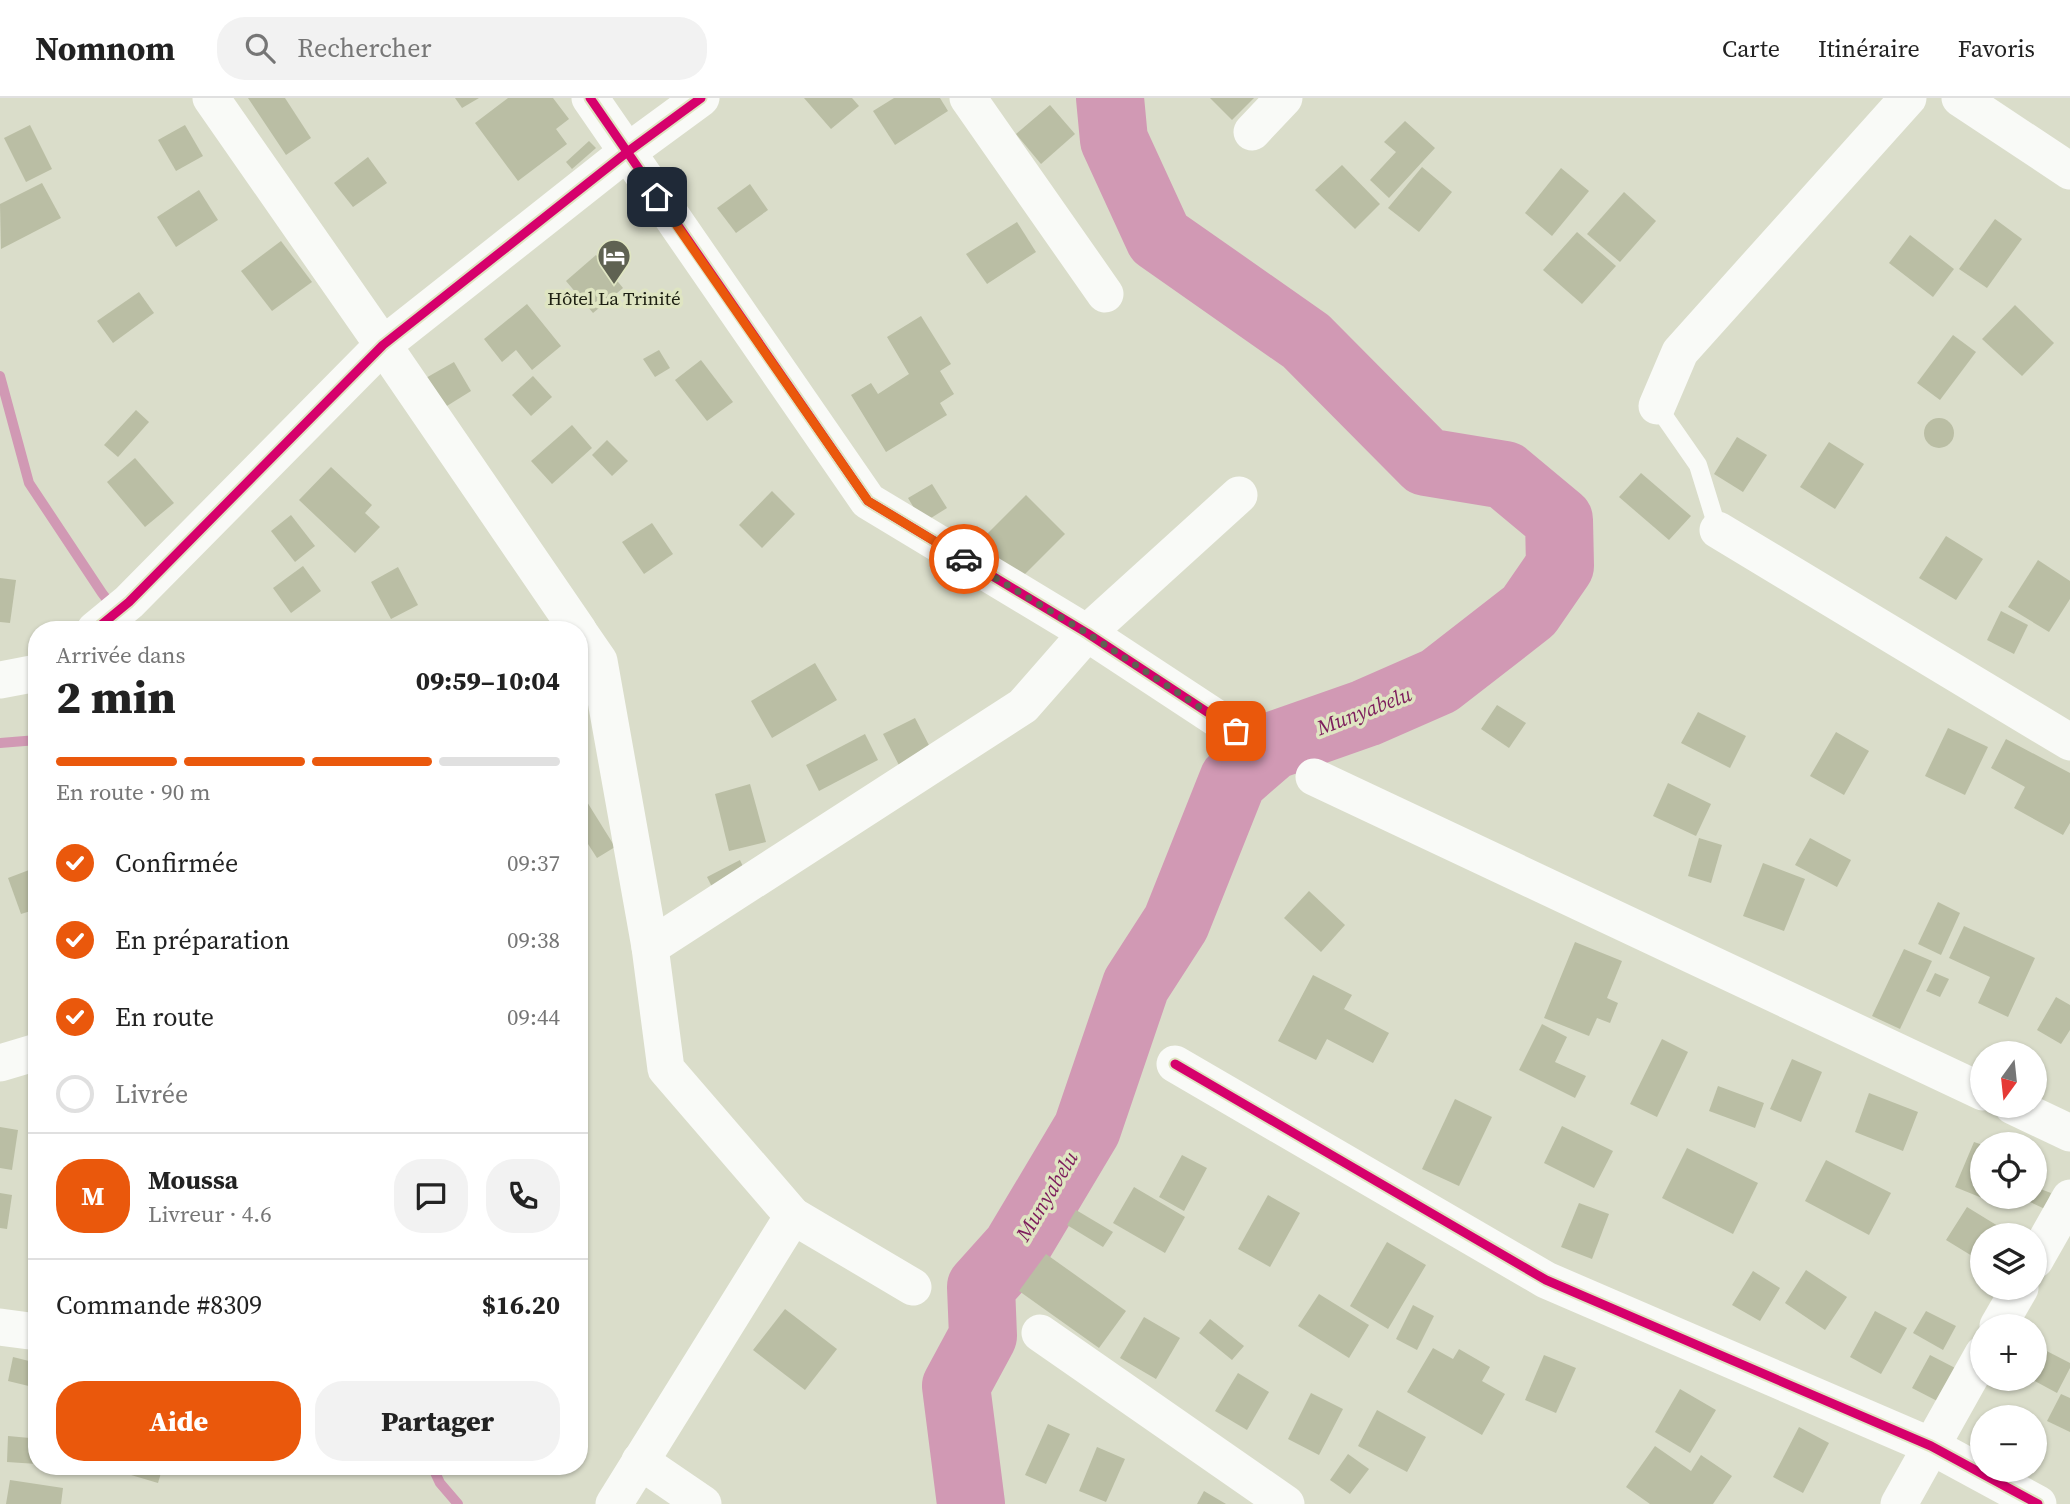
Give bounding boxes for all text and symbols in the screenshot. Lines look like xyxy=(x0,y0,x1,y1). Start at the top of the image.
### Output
search box xyxy=(217,17,707,80)
text: Nomnom xyxy=(35,26,175,71)
icon: search xyxy=(241,29,279,67)
text: Rechercher xyxy=(297,30,431,66)
text: Carte xyxy=(1722,32,1780,65)
text: Itinéraire xyxy=(1818,32,1920,65)
text: Favoris xyxy=(1958,32,2035,65)
pin xyxy=(627,167,687,227)
icon: home xyxy=(638,178,676,216)
hotel icon: Hôtel La Trinité xyxy=(595,237,633,286)
place label: Hôtel La Trinité xyxy=(547,285,681,311)
courier xyxy=(929,524,999,594)
icon: car xyxy=(945,540,983,578)
text: Arrivée dans xyxy=(56,639,186,671)
text: 09:59–10:04 xyxy=(416,663,560,699)
text: 2 min xyxy=(56,665,176,728)
water label: Munyabelu xyxy=(1311,679,1416,742)
pin xyxy=(1206,701,1266,761)
icon: bag xyxy=(1217,712,1255,750)
text: En route · 90 m xyxy=(56,776,210,808)
icon: check xyxy=(56,844,94,882)
text: Confirmée xyxy=(115,845,238,881)
text: 09:37 xyxy=(507,847,560,879)
icon: check xyxy=(56,921,94,959)
text: En préparation xyxy=(115,922,290,958)
text: 09:38 xyxy=(507,924,560,956)
icon: check xyxy=(56,998,94,1036)
text: En route xyxy=(115,999,214,1035)
text: 09:44 xyxy=(507,1001,560,1033)
north arrow xyxy=(1970,1041,2048,1118)
map controls xyxy=(1970,1041,2047,1482)
text: Livrée xyxy=(115,1076,188,1112)
button: locate xyxy=(1970,1132,2047,1209)
water label: Munyabelu xyxy=(1008,1145,1085,1247)
button: chat xyxy=(394,1159,468,1233)
button: phone xyxy=(486,1159,560,1233)
text: Moussa xyxy=(148,1162,238,1198)
text: M xyxy=(81,1178,105,1214)
text: Livreur · 4.6 xyxy=(148,1198,272,1230)
button: layers xyxy=(1970,1223,2047,1300)
text: Commande #8309 xyxy=(56,1287,262,1323)
text: $16.20 xyxy=(482,1287,560,1323)
button: + xyxy=(1970,1314,2047,1391)
button: Aide xyxy=(56,1381,301,1461)
button: Partager xyxy=(315,1381,560,1461)
button: − xyxy=(1970,1405,2047,1482)

